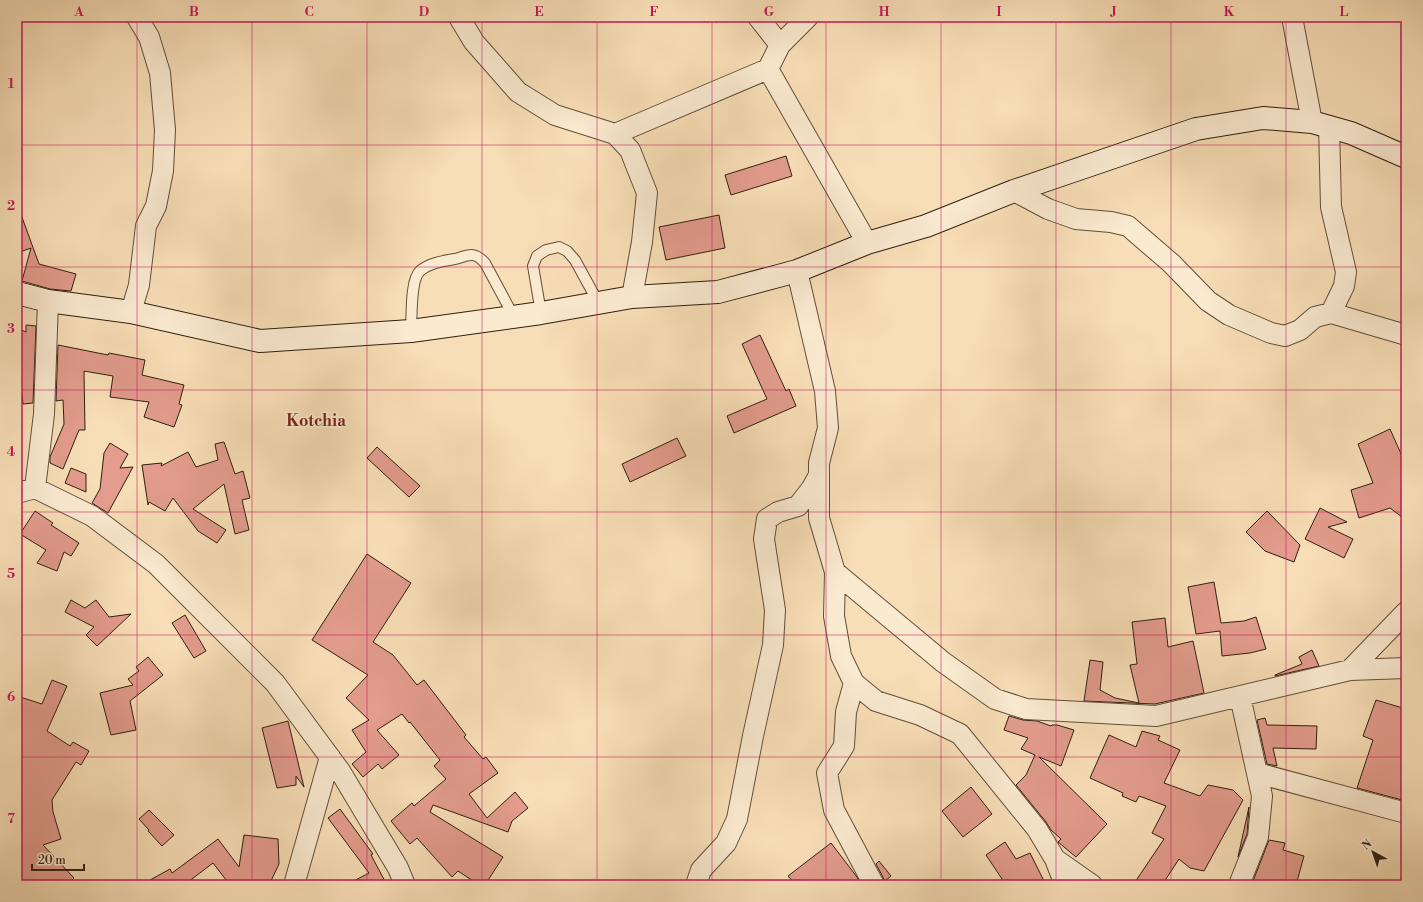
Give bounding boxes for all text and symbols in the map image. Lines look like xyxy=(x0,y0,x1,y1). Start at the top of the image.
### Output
text: A xyxy=(73,4,84,20)
text: B xyxy=(189,4,199,20)
text: C xyxy=(304,4,314,20)
text: D xyxy=(419,4,429,20)
text: E xyxy=(534,4,544,20)
text: F xyxy=(649,4,659,20)
text: G xyxy=(764,4,775,20)
text: H xyxy=(879,4,890,20)
text: I xyxy=(996,4,1002,20)
text: J xyxy=(1109,4,1117,20)
text: K xyxy=(1224,4,1235,20)
text: L xyxy=(1340,4,1349,20)
text: 1 xyxy=(8,76,15,92)
text: 2 xyxy=(7,198,15,214)
text: 3 xyxy=(7,321,15,337)
district label: Kotchia xyxy=(286,411,346,431)
text: 4 xyxy=(7,444,16,460)
text: 5 xyxy=(7,566,15,582)
text: 6 xyxy=(7,689,15,705)
text: 7 xyxy=(7,811,15,827)
north arrow xyxy=(1353,832,1393,872)
text: N xyxy=(1359,837,1375,853)
scale bar xyxy=(32,846,84,872)
text: 20 m xyxy=(38,853,66,868)

